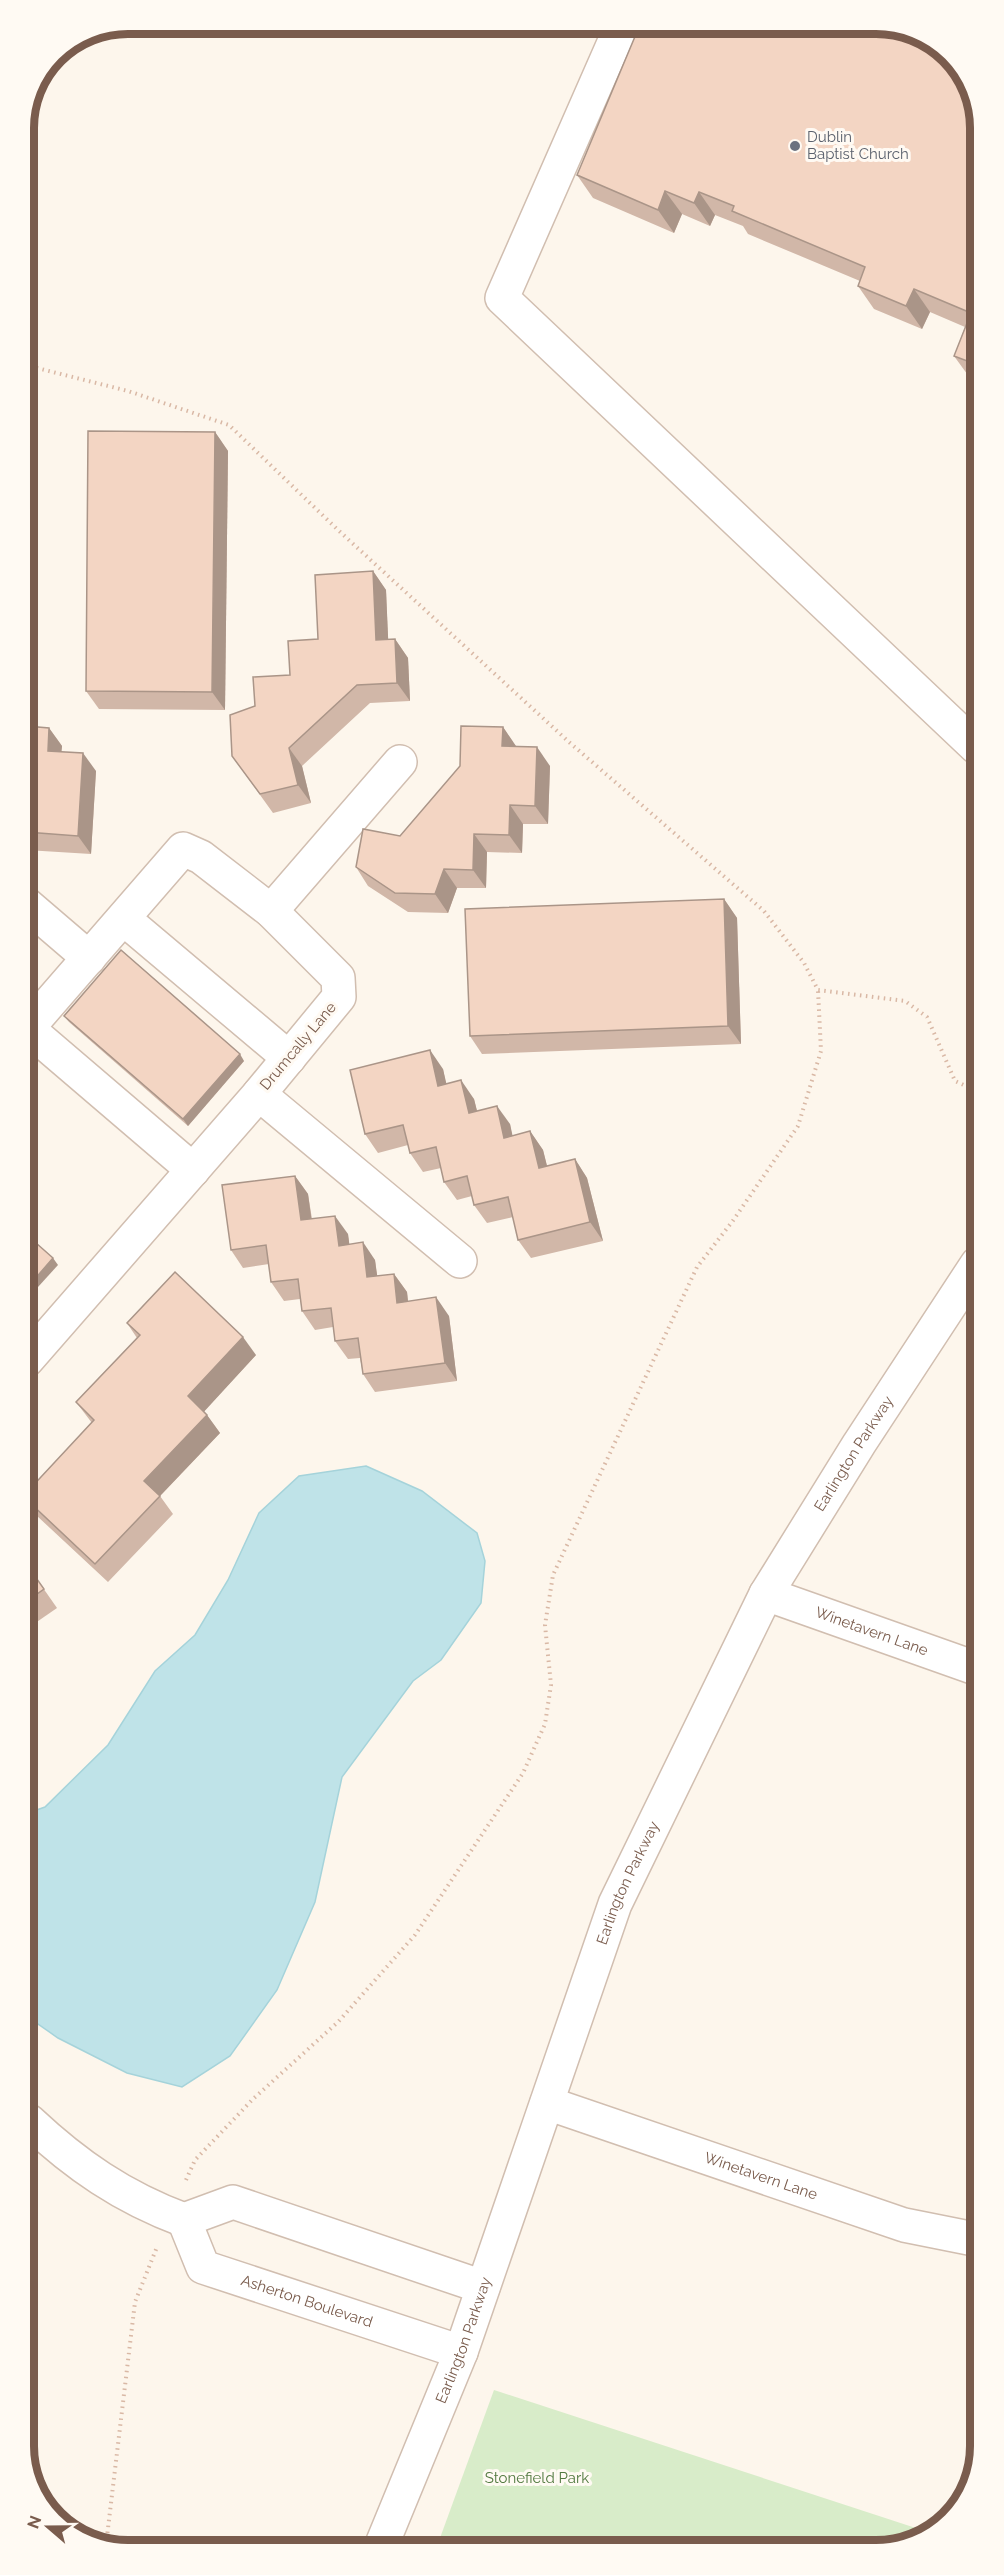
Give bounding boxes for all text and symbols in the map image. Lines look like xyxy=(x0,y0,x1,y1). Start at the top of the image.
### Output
place label: Dublin Baptist Church xyxy=(807,128,909,163)
marker: Dublin Baptist Church xyxy=(788,139,802,153)
street label: Drumcally Lane xyxy=(256,998,340,1094)
street label: Earlington Parkway xyxy=(810,1393,897,1515)
street label: Winetavern Lane xyxy=(813,1603,931,1660)
street label: Earlington Parkway xyxy=(593,1818,663,1947)
street label: Winetavern Lane xyxy=(702,2148,820,2204)
street label: Asherton Boulevard xyxy=(239,2271,375,2331)
street label: Earlington Parkway xyxy=(432,2275,495,2406)
park label: Stonefield Park xyxy=(485,2469,589,2487)
north arrow xyxy=(18,2497,78,2557)
text: N xyxy=(23,2513,45,2531)

